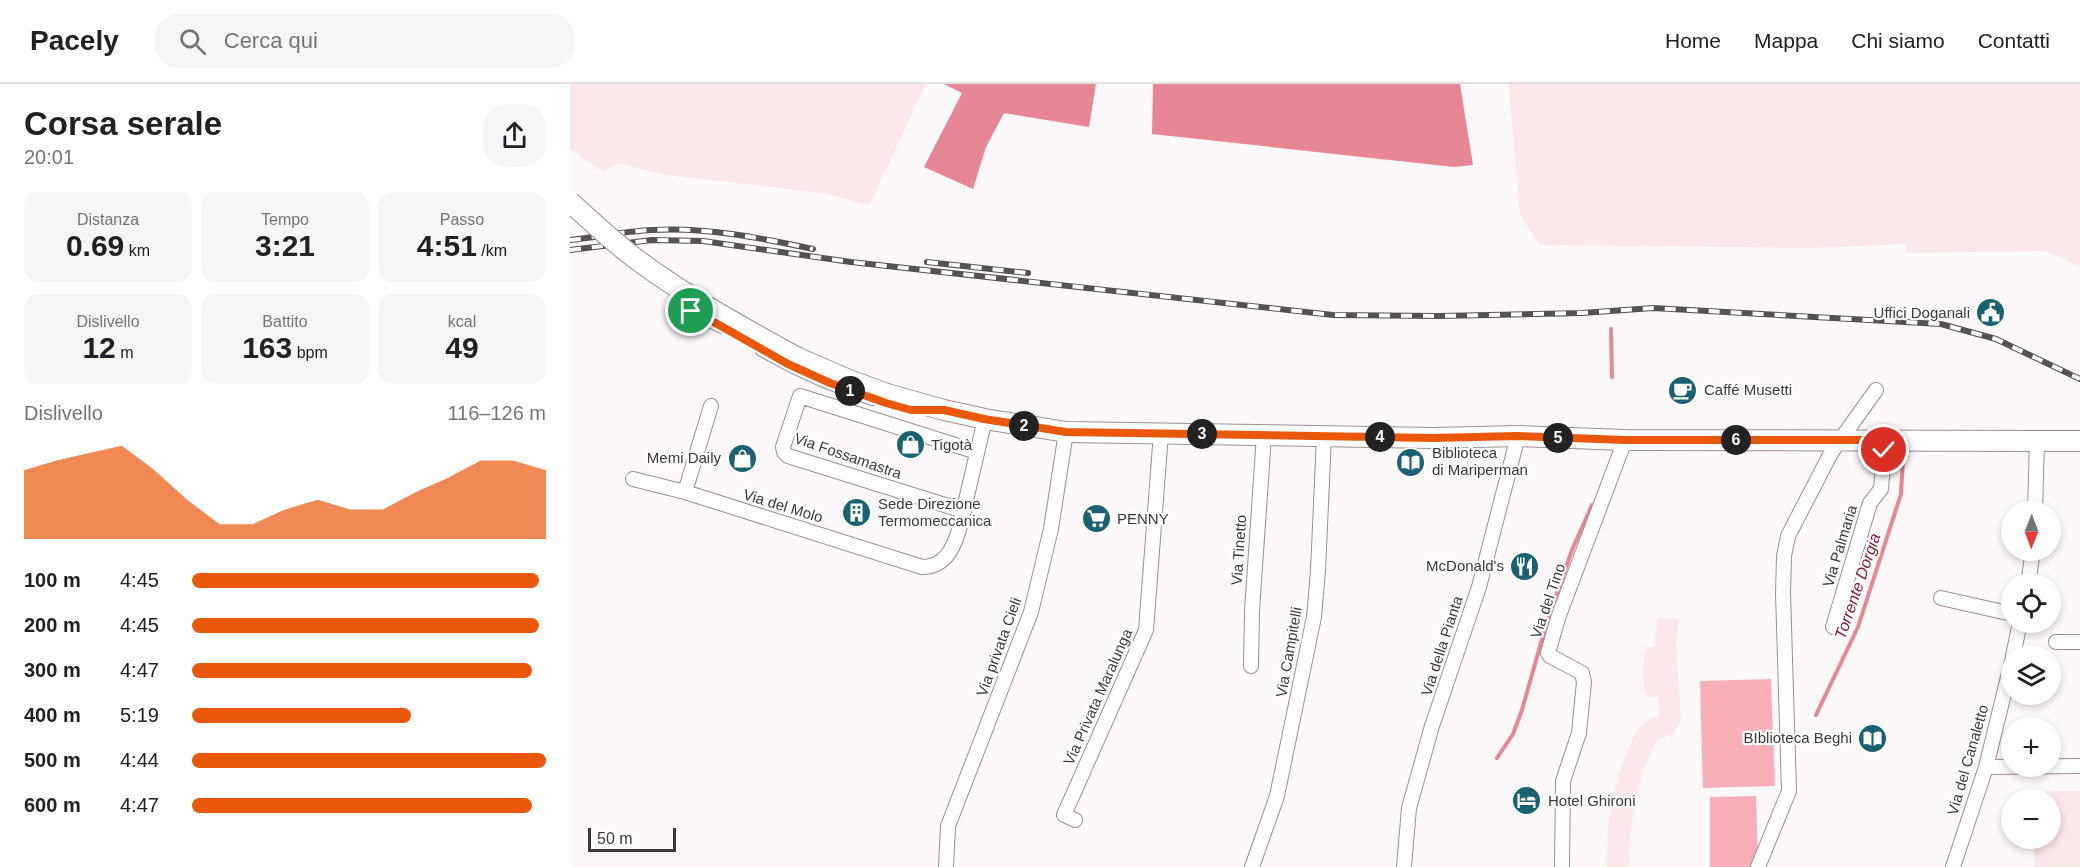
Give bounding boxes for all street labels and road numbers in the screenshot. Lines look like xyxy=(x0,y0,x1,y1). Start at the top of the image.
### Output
street label: Via Fossamastra xyxy=(792,429,905,482)
street label: Via del Molo xyxy=(741,485,825,526)
street label: Via Palmaria xyxy=(1819,502,1860,589)
street label: Via Tinetto xyxy=(1228,514,1249,586)
street label: Via del Tino xyxy=(1527,561,1568,641)
street label: Via della Pianta xyxy=(1417,593,1466,698)
street label: Via privata Cieli xyxy=(973,595,1024,699)
street label: Via Campitelli xyxy=(1272,605,1305,698)
street label: Via Privata Maralunga xyxy=(1060,625,1136,768)
street label: Via del Canaletto xyxy=(1944,703,1991,817)

